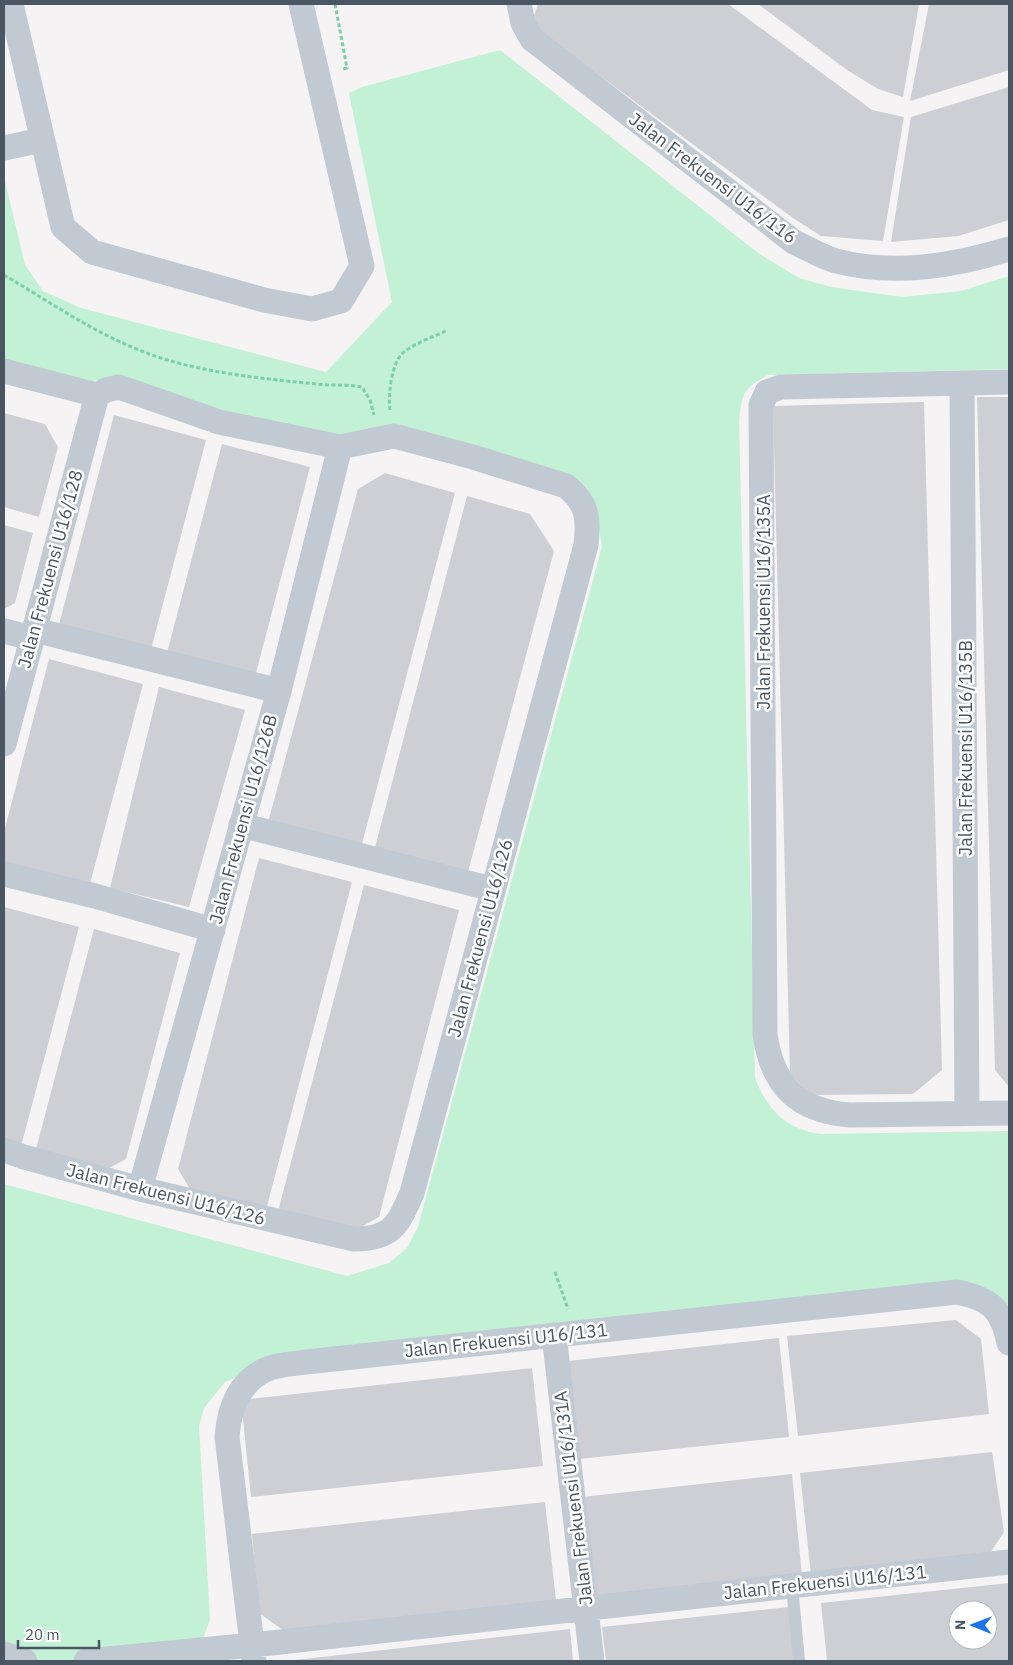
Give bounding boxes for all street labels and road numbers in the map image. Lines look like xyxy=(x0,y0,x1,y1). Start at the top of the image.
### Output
street label: Jalan Frekuensi U16/116 xyxy=(625,107,801,249)
street label: Jalan Frekuensi U16/128 xyxy=(12,467,88,671)
street label: Jalan Frekuensi U16/135A xyxy=(752,494,775,710)
street label: Jalan Frekuensi U16/135B xyxy=(954,640,977,856)
street label: Jalan Frekuensi U16/126B xyxy=(204,712,282,926)
street label: Jalan Frekuensi U16/126 xyxy=(442,836,518,1040)
street label: Jalan Frekuensi U16/126 xyxy=(64,1158,268,1230)
street label: Jalan Frekuensi U16/131 xyxy=(403,1318,609,1362)
street label: Jalan Frekuensi U16/131A xyxy=(548,1389,598,1606)
street label: Jalan Frekuensi U16/131 xyxy=(722,1560,928,1604)

